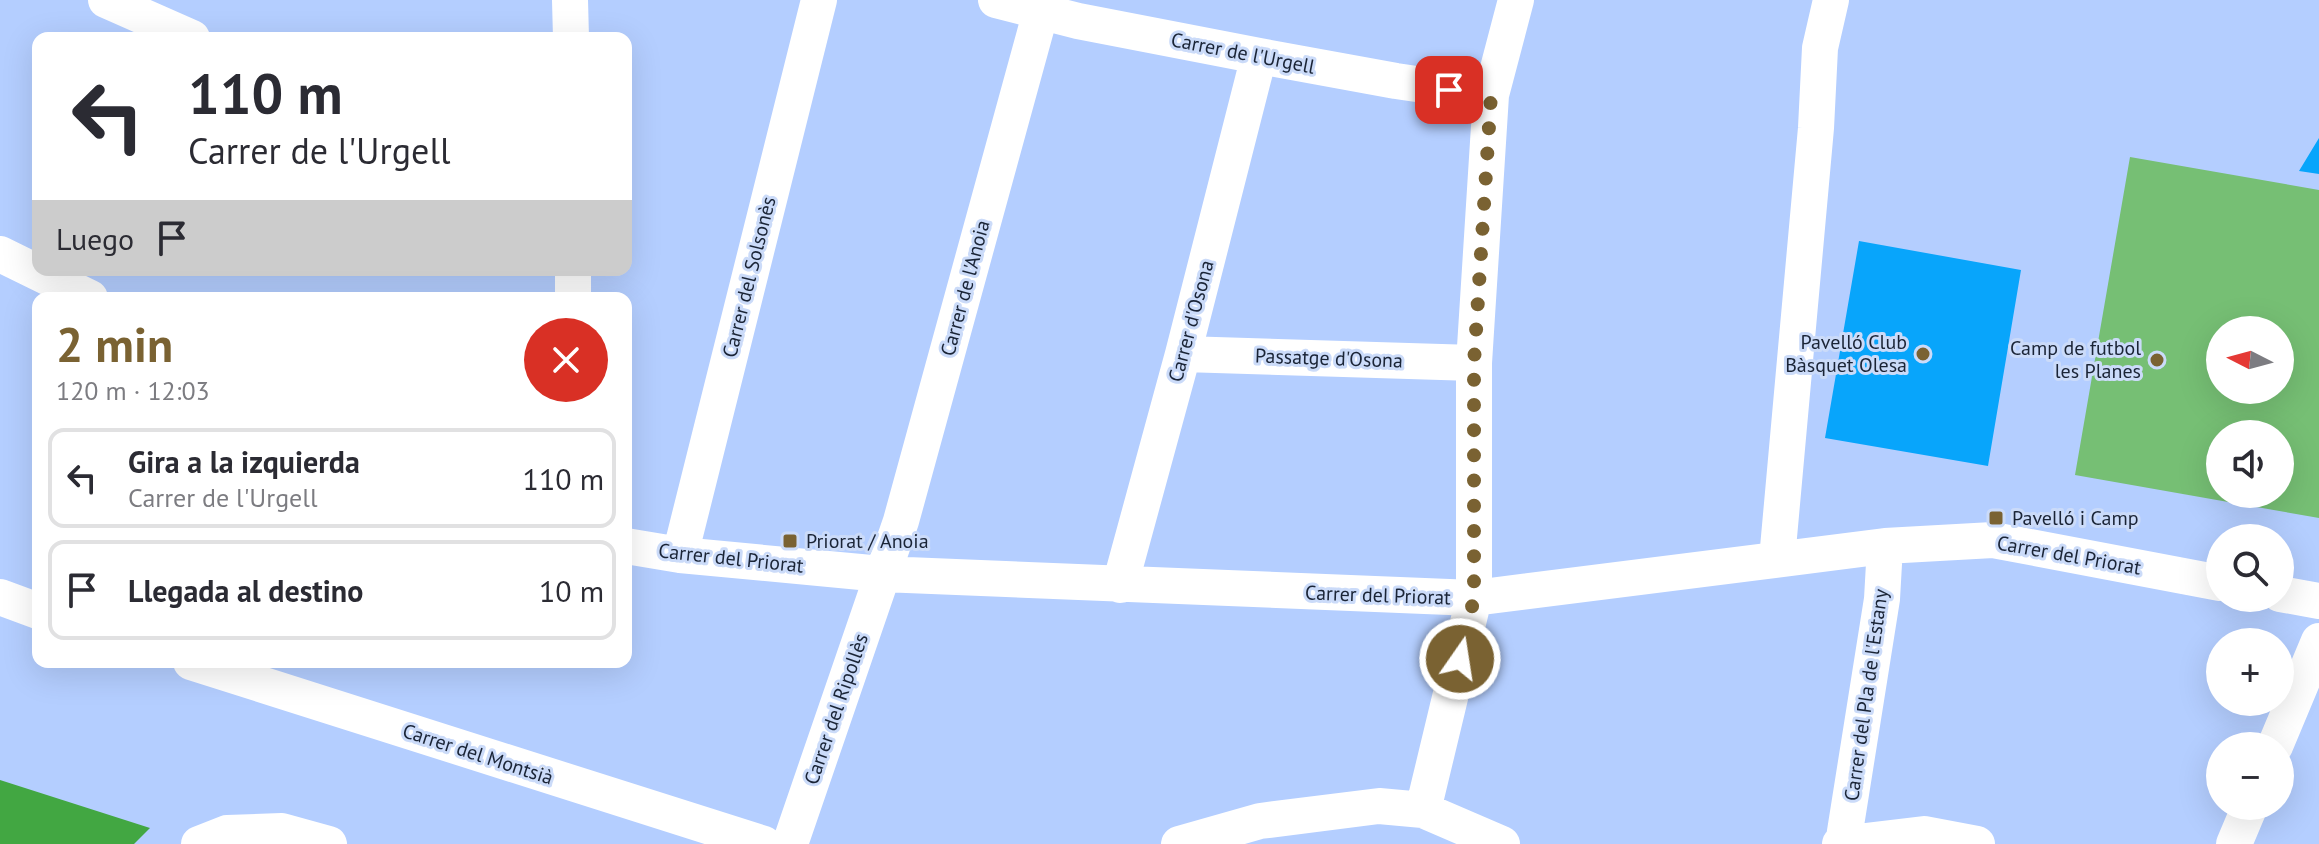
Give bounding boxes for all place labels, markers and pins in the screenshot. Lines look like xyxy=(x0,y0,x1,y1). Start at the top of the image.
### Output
pin xyxy=(1415,56,1483,124)
place label: Pavelló Club Bàsquet Olesa xyxy=(1785,329,1907,378)
place label: Camp de futbol les Planes xyxy=(2010,335,2141,384)
marker: Pavelló Club Bàsquet Olesa xyxy=(1914,345,1932,363)
marker: Camp de futbol les Planes xyxy=(2148,351,2166,369)
place label: Pavelló i Camp xyxy=(2012,505,2138,531)
marker: Pavelló i Camp xyxy=(1987,509,2005,527)
place label: Priorat / Anoia xyxy=(806,528,929,554)
marker: Priorat / Anoia xyxy=(781,532,799,550)

